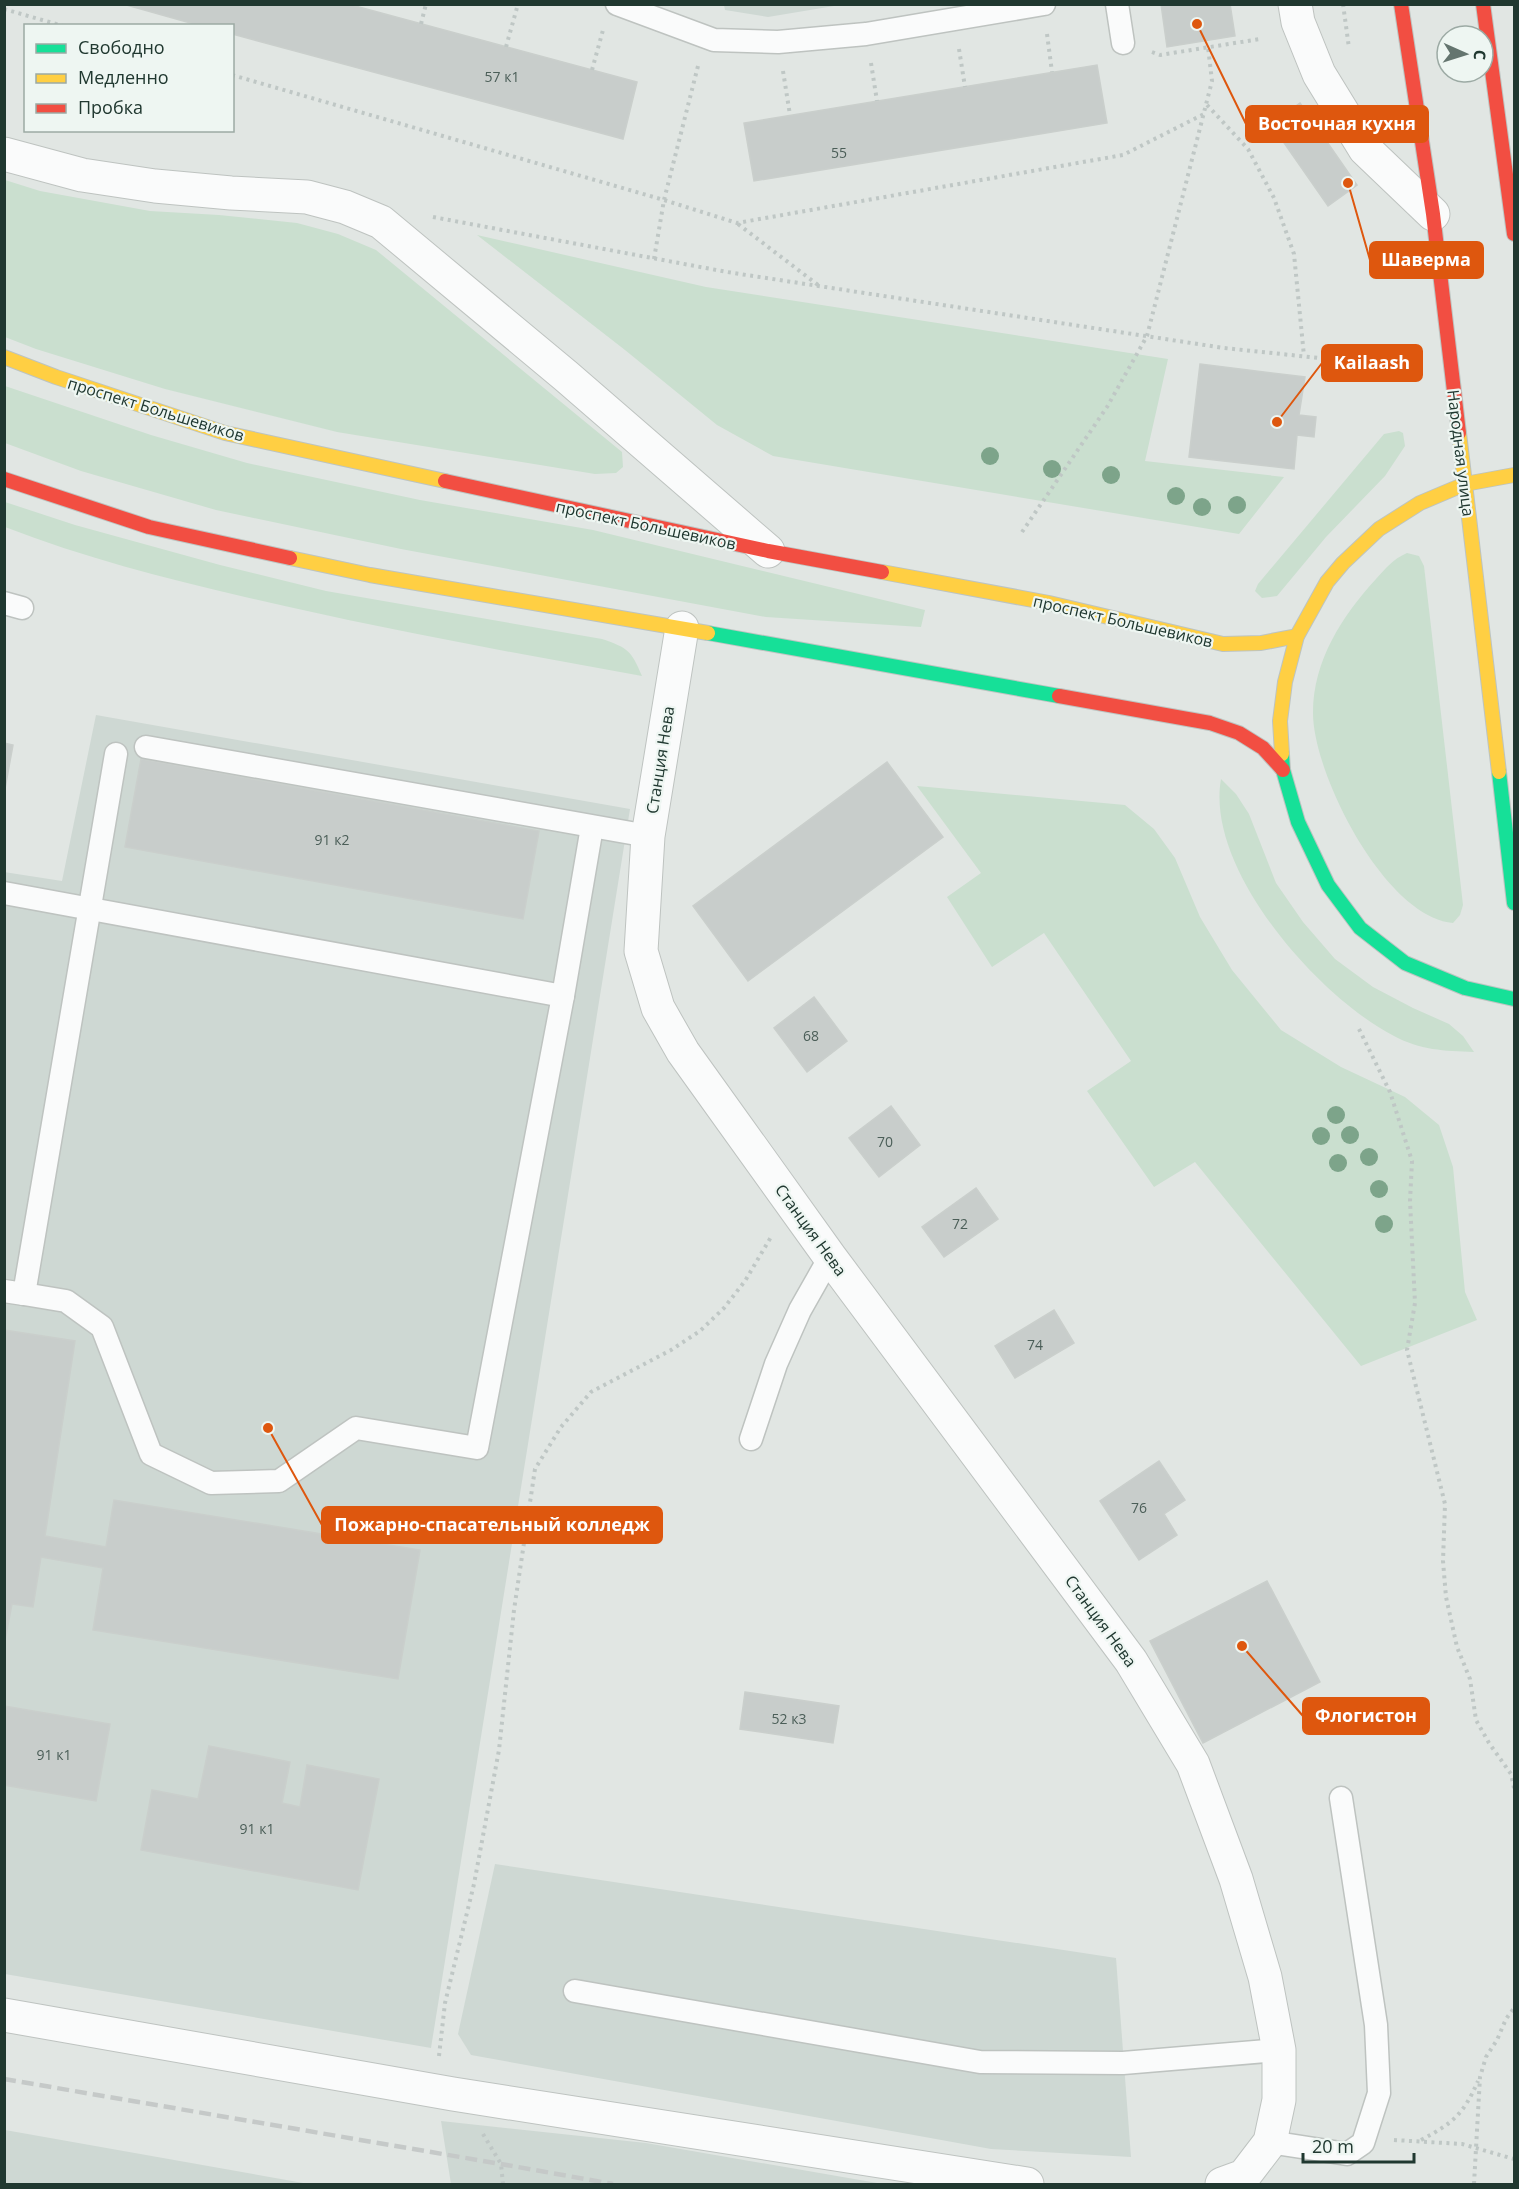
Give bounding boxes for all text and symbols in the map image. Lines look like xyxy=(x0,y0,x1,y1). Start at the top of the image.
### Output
legend xyxy=(24,24,234,132)
north arrow xyxy=(1435,24,1495,84)
text: Свободно xyxy=(78,35,165,59)
text: С xyxy=(1469,49,1491,60)
text: Медленно xyxy=(78,65,169,89)
house number: 57 к1 xyxy=(485,67,519,86)
text: Пробка xyxy=(78,95,143,119)
callout: Восточная кухня xyxy=(1246,106,1428,142)
text: Восточная кухня xyxy=(1258,111,1416,135)
house number: 55 xyxy=(831,143,847,162)
callout: Шаверма xyxy=(1370,242,1483,278)
text: Шаверма xyxy=(1381,247,1471,271)
callout: Kailaash xyxy=(1322,345,1422,381)
text: Kailaash xyxy=(1334,350,1410,374)
street label: проспект Большевиков xyxy=(65,372,247,446)
street label: Народная улица xyxy=(1442,388,1480,518)
street label: проспект Большевиков xyxy=(554,495,738,555)
street label: проспект Большевиков xyxy=(1031,590,1215,652)
street label: Станция Нева xyxy=(641,705,679,815)
house number: 91 к2 xyxy=(315,830,349,849)
house number: 68 xyxy=(803,1026,819,1045)
house number: 70 xyxy=(877,1132,893,1151)
street label: Станция Нева xyxy=(770,1180,852,1280)
house number: 72 xyxy=(952,1214,968,1233)
house number: 74 xyxy=(1027,1335,1043,1354)
house number: 76 xyxy=(1131,1498,1147,1517)
callout: Пожарно-спасательный колледж xyxy=(322,1507,662,1543)
text: Пожарно-спасательный колледж xyxy=(334,1512,650,1536)
street label: Станция Нева xyxy=(1060,1571,1142,1671)
callout: Флогистон xyxy=(1303,1698,1429,1734)
text: Флогистон xyxy=(1315,1703,1417,1727)
house number: 52 к3 xyxy=(772,1709,806,1728)
house number: 91 к1 xyxy=(37,1745,71,1764)
house number: 91 к1 xyxy=(240,1819,274,1838)
scale bar xyxy=(1303,2126,1414,2164)
text: 20 m xyxy=(1312,2134,1354,2158)

